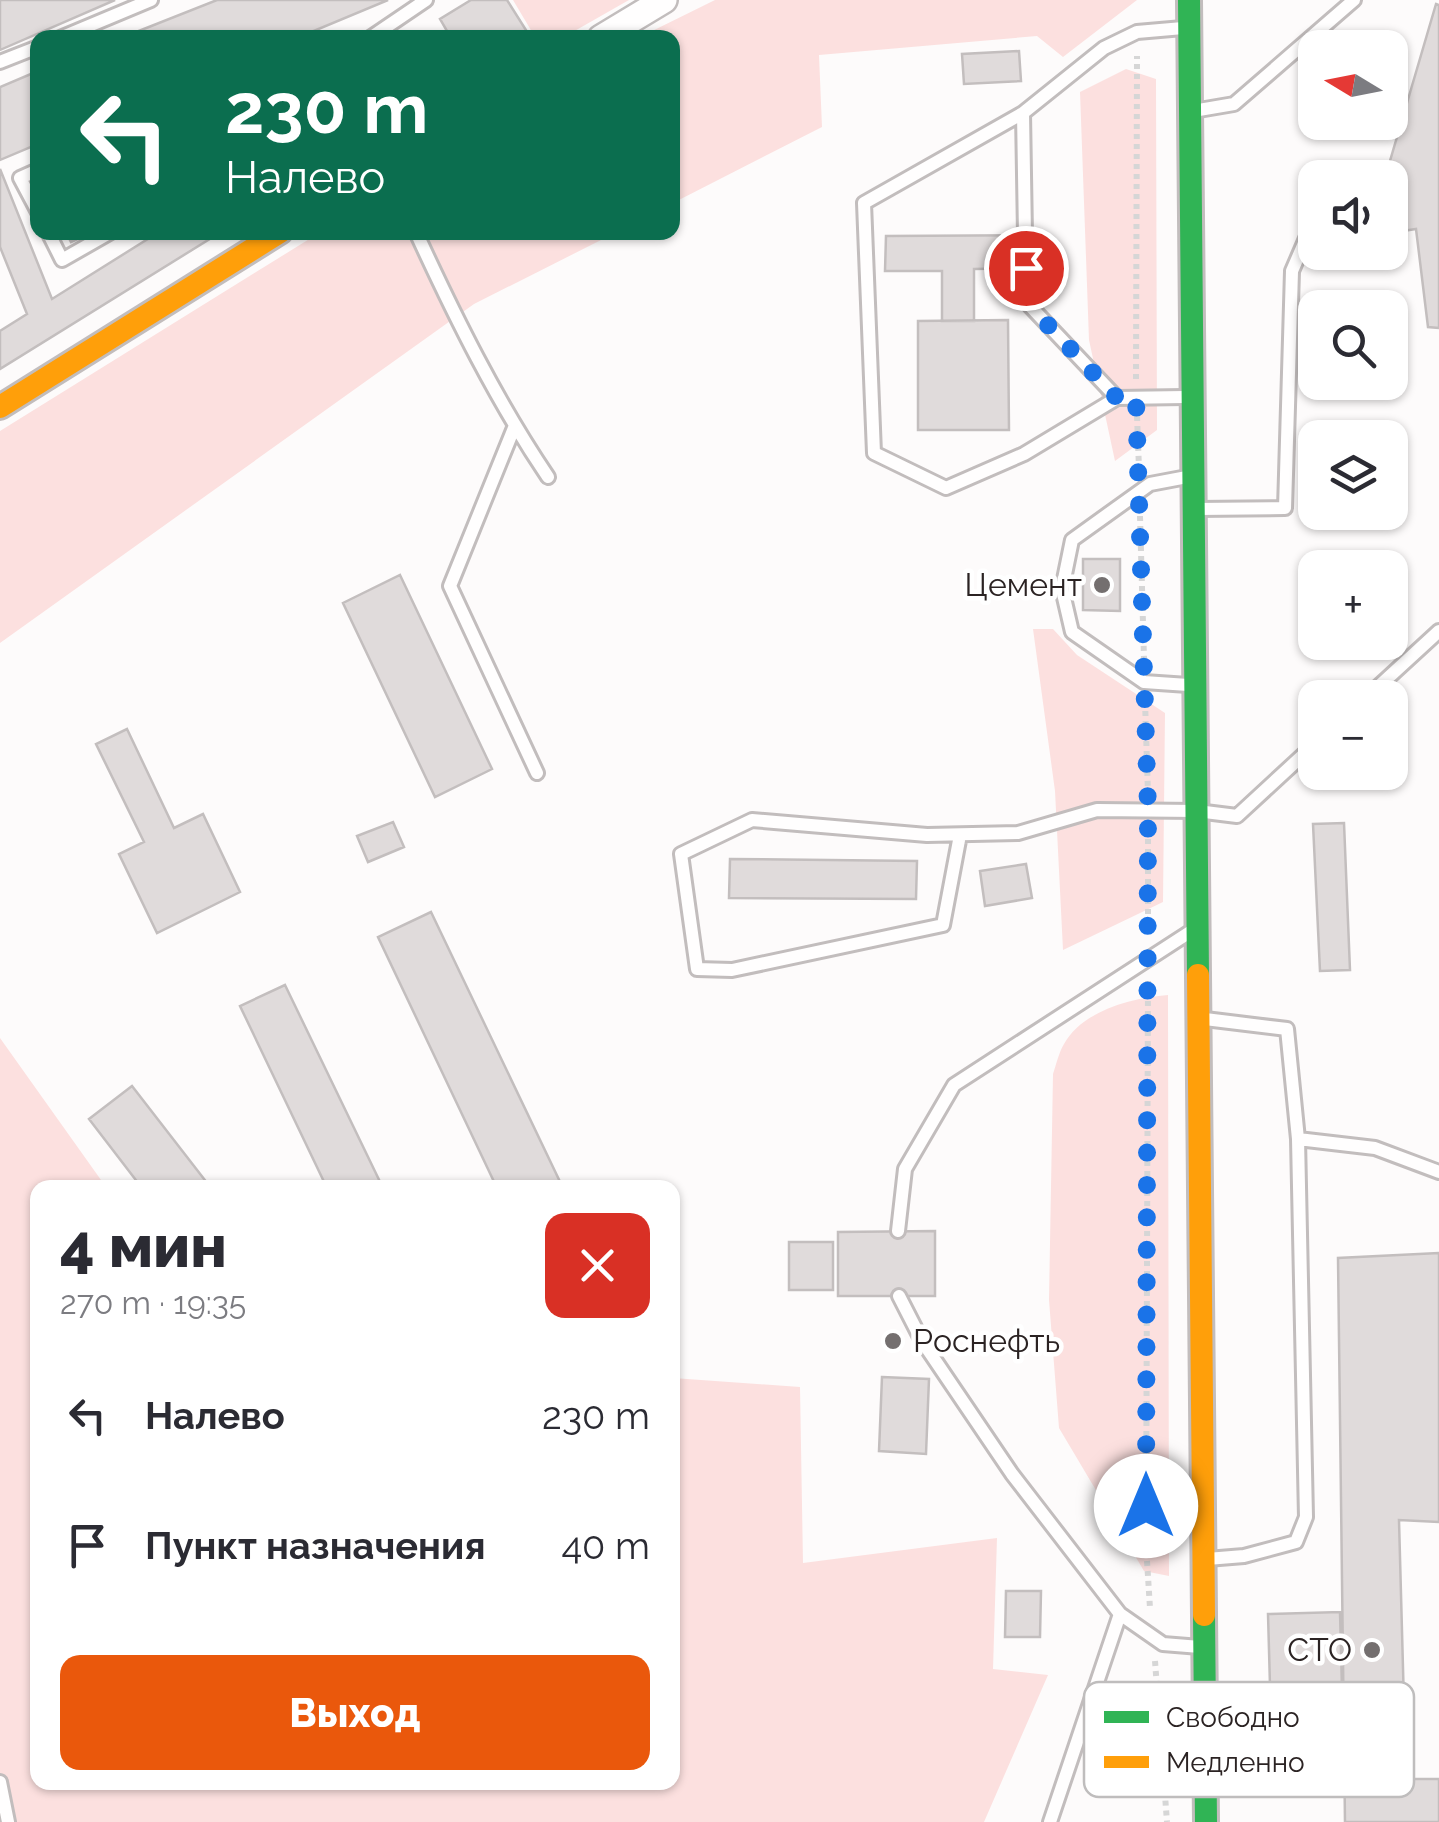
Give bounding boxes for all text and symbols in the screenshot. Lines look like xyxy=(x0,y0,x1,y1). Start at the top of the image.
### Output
north arrow xyxy=(1298,30,1408,140)
map controls xyxy=(1298,30,1408,790)
text: 230 m xyxy=(225,67,429,149)
icon: left xyxy=(60,70,190,200)
text: Налево xyxy=(225,151,385,204)
button: sound xyxy=(1298,160,1408,270)
pin xyxy=(984,226,1069,311)
icon: arrive xyxy=(999,241,1054,296)
button: search xyxy=(1298,290,1408,400)
button: layers xyxy=(1298,420,1408,530)
button: + xyxy=(1298,550,1408,660)
place label: Цемент xyxy=(965,566,1082,603)
marker: Цемент xyxy=(1091,574,1113,596)
button: − xyxy=(1298,680,1408,790)
text: 4 мин xyxy=(60,1211,227,1281)
button: close xyxy=(545,1213,650,1318)
text: 270 m · 19:35 xyxy=(60,1284,246,1321)
place label: Роснефть xyxy=(913,1322,1060,1359)
marker: Роснефть xyxy=(882,1330,904,1352)
icon: left xyxy=(60,1388,115,1443)
text: Налево xyxy=(145,1393,285,1438)
text: 230 m xyxy=(542,1393,650,1438)
position arrow xyxy=(1094,1454,1198,1558)
icon: arrive xyxy=(60,1518,115,1573)
text: Пункт назначения xyxy=(145,1523,486,1568)
text: 40 m xyxy=(561,1523,650,1568)
place label: СТО xyxy=(1287,1631,1352,1668)
marker: СТО xyxy=(1361,1639,1383,1661)
button: Выход xyxy=(60,1655,650,1770)
legend xyxy=(1084,1682,1414,1797)
text: Свободно xyxy=(1166,1701,1300,1734)
text: Медленно xyxy=(1166,1746,1305,1779)

